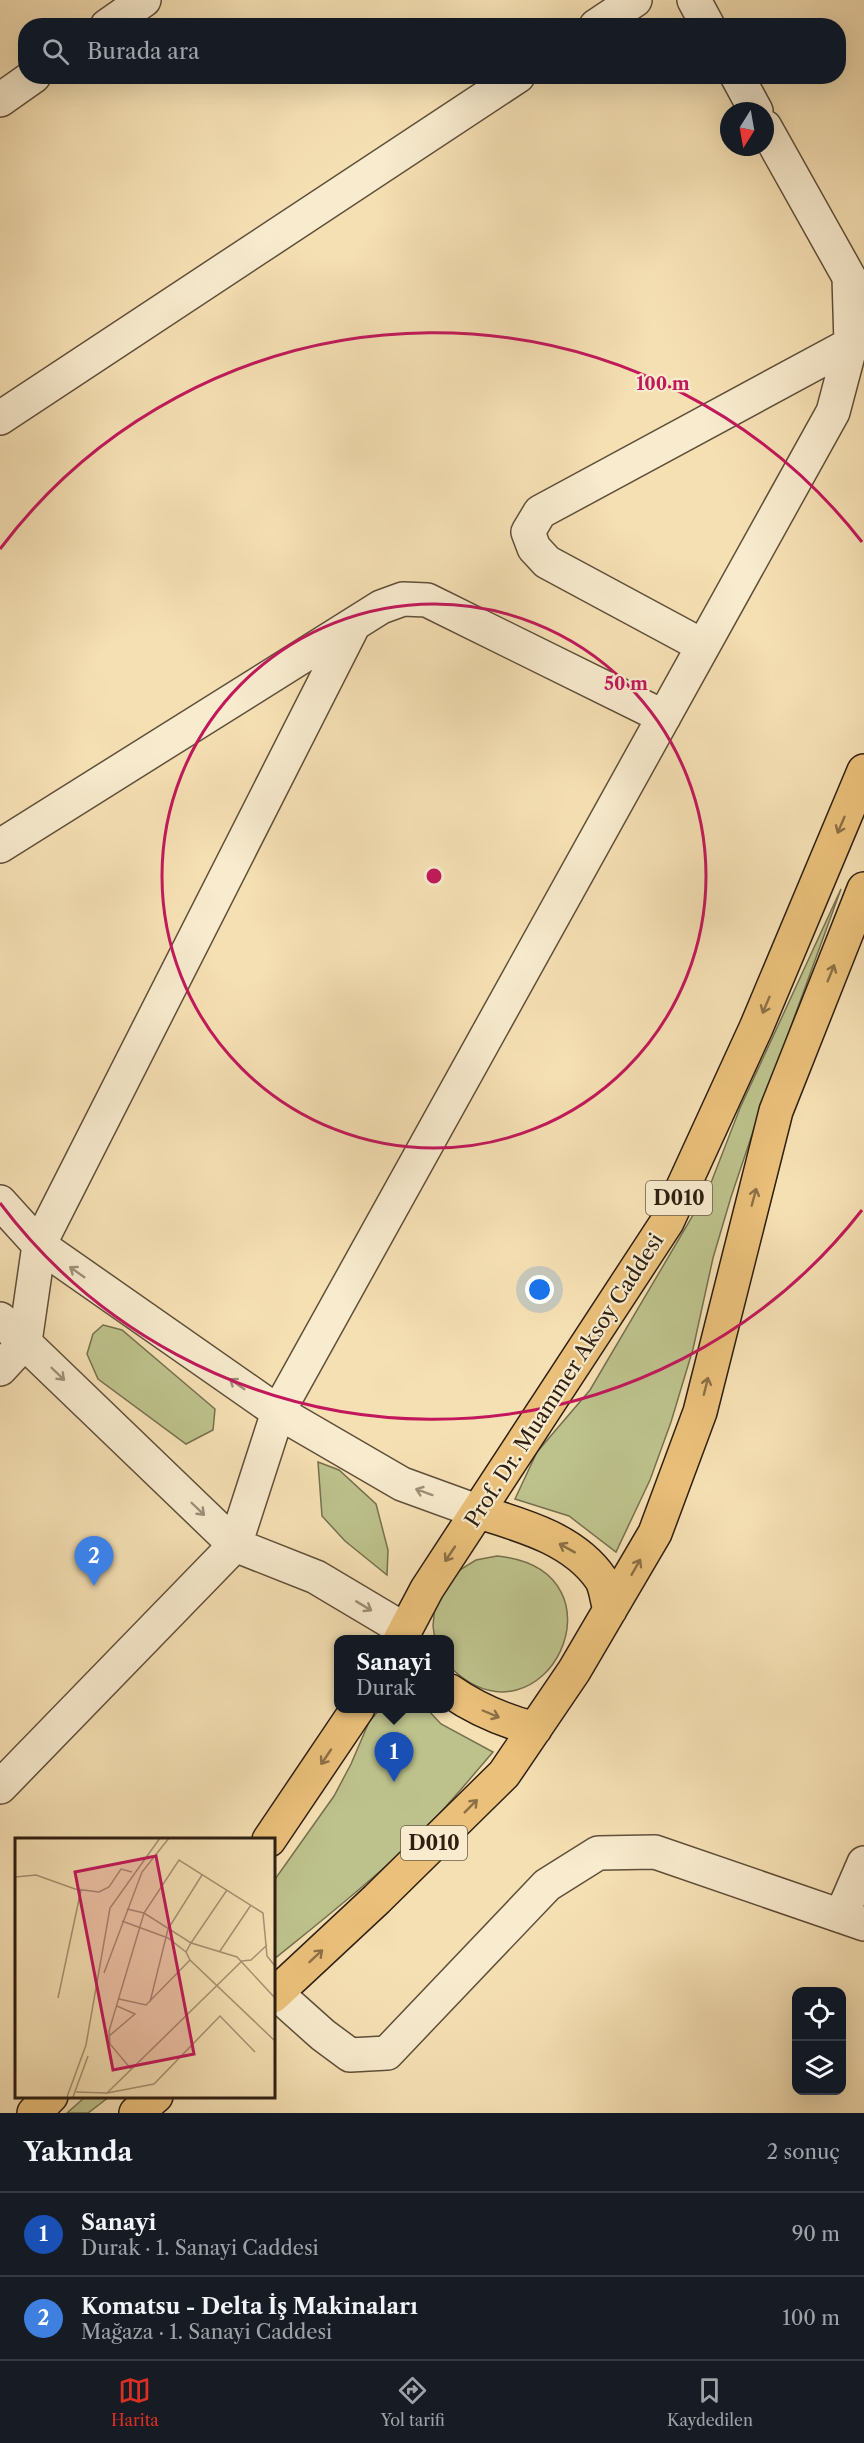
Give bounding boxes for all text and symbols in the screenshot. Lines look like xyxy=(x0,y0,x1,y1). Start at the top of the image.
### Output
search box xyxy=(18,18,846,84)
icon: search xyxy=(39,35,72,68)
text: Burada ara xyxy=(87,38,200,65)
north arrow xyxy=(720,102,774,156)
text: 100 m xyxy=(636,373,690,395)
text: 50 m xyxy=(604,673,648,695)
one-way arrow xyxy=(835,815,846,833)
centre of rings xyxy=(424,866,444,886)
one-way arrow xyxy=(826,964,837,983)
one-way arrow xyxy=(760,995,771,1013)
road number: D010 xyxy=(646,1181,712,1215)
one-way arrow xyxy=(748,1187,760,1206)
street label: Prof. Dr. Muammer Aksoy Caddesi xyxy=(460,1228,668,1532)
one-way arrow xyxy=(70,1266,86,1278)
your location xyxy=(525,1275,554,1304)
one-way arrow xyxy=(50,1366,65,1381)
one-way arrow xyxy=(701,1377,713,1396)
one-way arrow xyxy=(229,1378,246,1390)
one-way arrow xyxy=(415,1485,433,1496)
one-way arrow xyxy=(190,1502,205,1517)
pin: 2 xyxy=(74,1536,113,1586)
one-way arrow xyxy=(558,1542,576,1553)
one-way arrow xyxy=(444,1546,456,1562)
one-way arrow xyxy=(630,1559,642,1576)
one-way arrow xyxy=(355,1600,372,1612)
popup xyxy=(334,1635,454,1713)
text: Sanayi xyxy=(356,1649,432,1676)
text: Durak xyxy=(356,1676,415,1700)
one-way arrow xyxy=(481,1709,499,1720)
pin: 1 xyxy=(374,1732,414,1782)
one-way arrow xyxy=(319,1748,331,1765)
one-way arrow xyxy=(464,1799,479,1814)
road number: D010 xyxy=(401,1826,467,1860)
inset map xyxy=(15,1838,274,2098)
one-way arrow xyxy=(308,1949,323,1963)
map controls xyxy=(792,1987,846,2095)
button: locate xyxy=(792,1987,846,2041)
button: layers xyxy=(792,2041,846,2095)
text: Yakında xyxy=(24,2136,133,2168)
text: 2 sonuç xyxy=(767,2140,840,2164)
text: Sanayi xyxy=(81,2209,156,2236)
text: 1 xyxy=(39,2222,48,2246)
text: 90 m xyxy=(792,2222,840,2246)
text: Durak · 1. Sanayi Caddesi xyxy=(81,2236,319,2260)
text: Komatsu - Delta İş Makinaları xyxy=(81,2293,418,2320)
text: 2 xyxy=(38,2306,49,2330)
text: 100 m xyxy=(782,2306,840,2330)
text: Mağaza · 1. Sanayi Caddesi xyxy=(81,2320,332,2344)
tab: Harita xyxy=(111,2374,159,2430)
tab: Yol tarifi xyxy=(381,2374,445,2430)
tab: Kaydedilen xyxy=(667,2374,753,2430)

